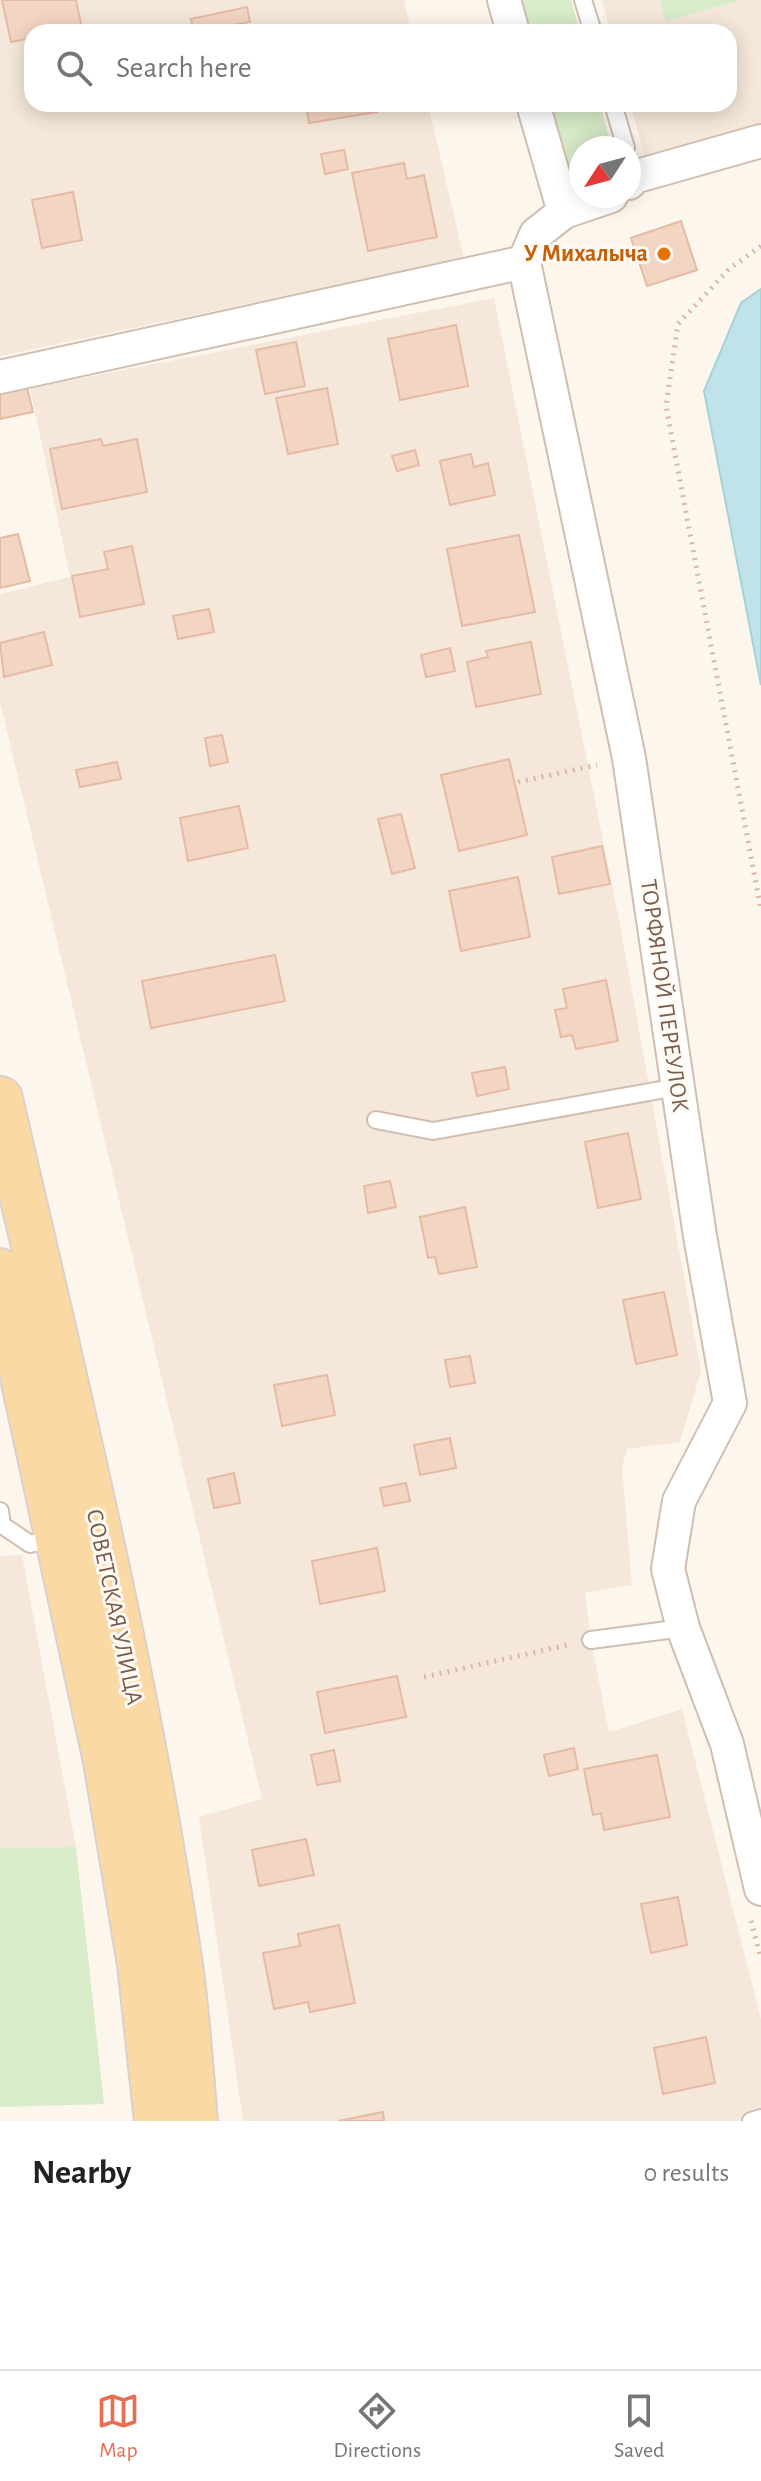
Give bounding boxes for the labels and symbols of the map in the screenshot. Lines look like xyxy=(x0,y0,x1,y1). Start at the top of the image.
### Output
north arrow xyxy=(569,136,641,208)
place label: У Михалыча xyxy=(524,242,648,266)
marker: У Михалыча xyxy=(655,245,673,263)
street label: ТОРФЯНОЙ ПЕРЕУЛОК xyxy=(636,878,692,1114)
street label: СОВЕТСКАЯ УЛИЦА xyxy=(81,1507,147,1707)

